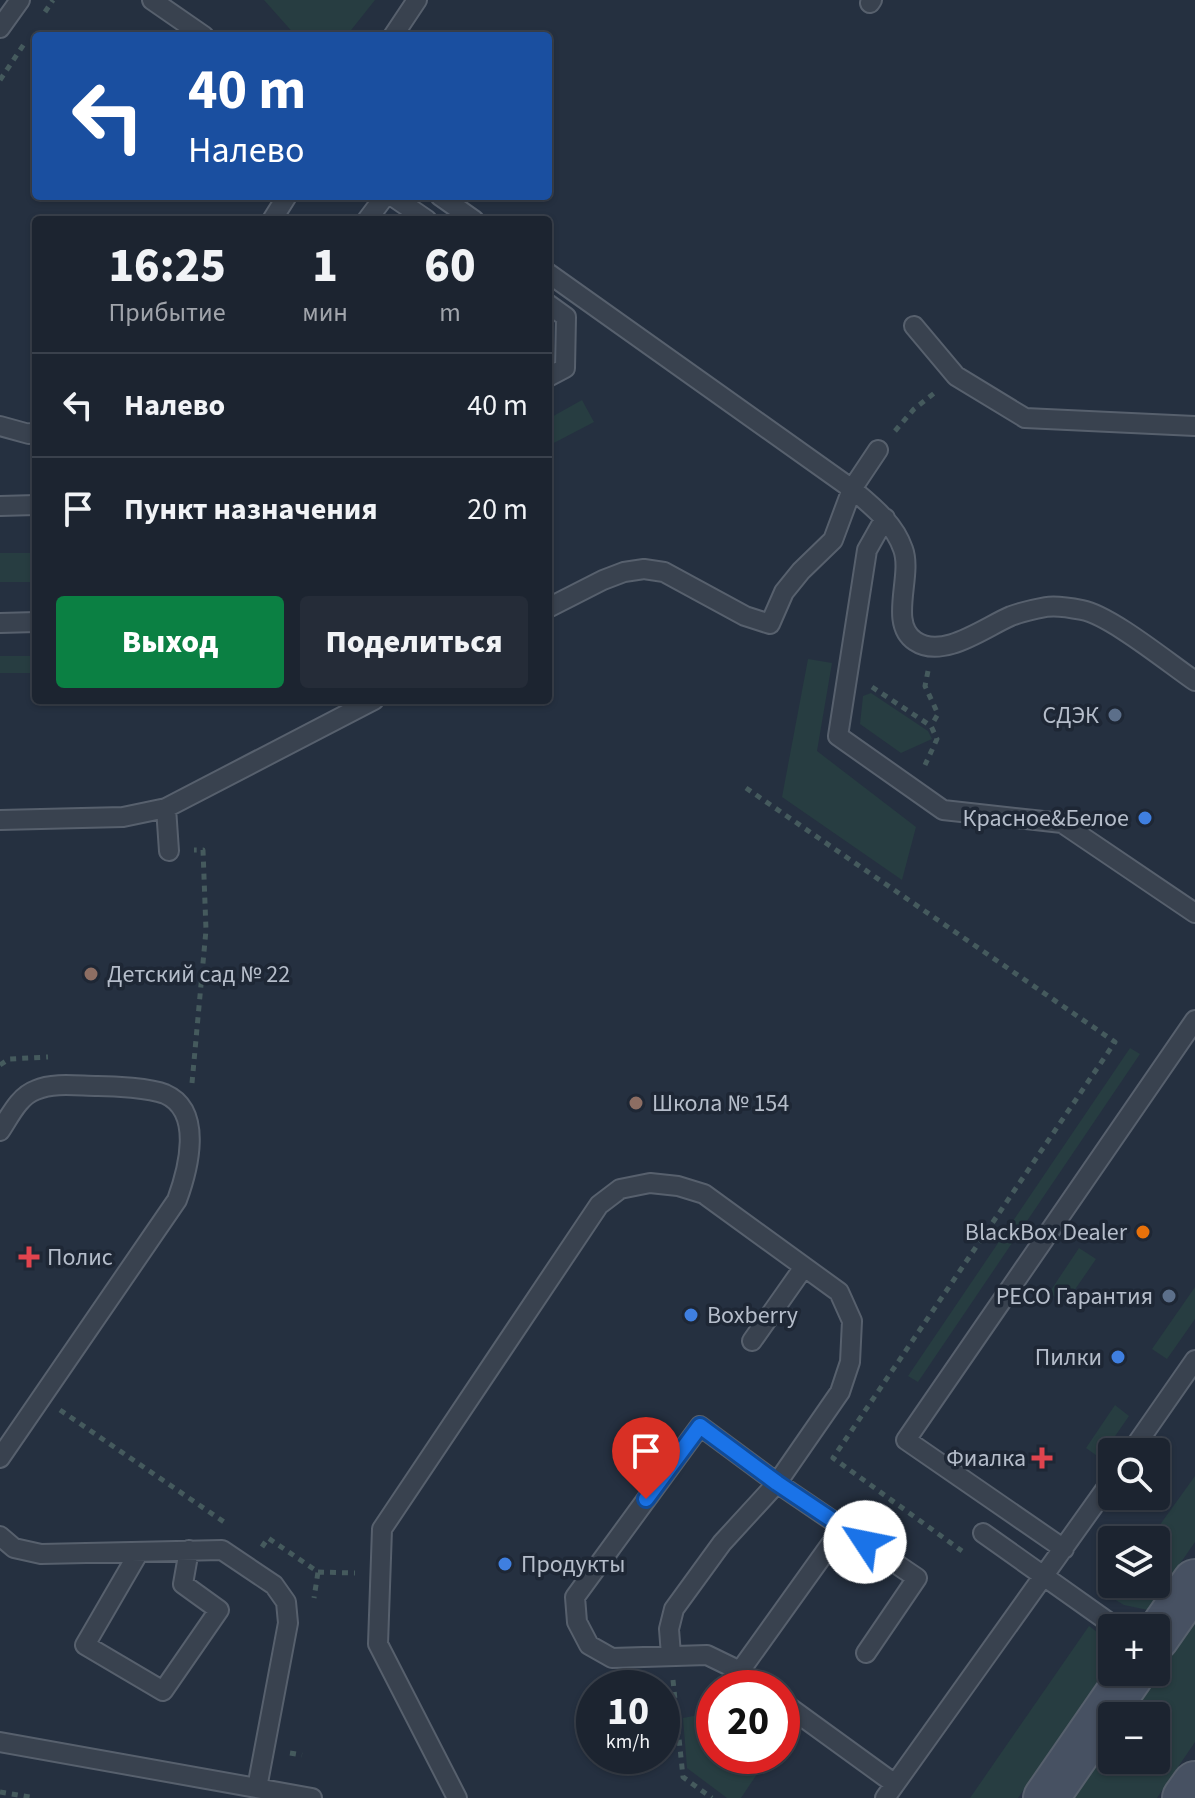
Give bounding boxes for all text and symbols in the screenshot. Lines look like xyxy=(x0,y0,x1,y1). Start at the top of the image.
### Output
text: 40 m xyxy=(188,51,306,130)
icon: left xyxy=(56,64,160,168)
text: Налево xyxy=(188,125,304,176)
text: 16:25 xyxy=(108,232,226,300)
text: 1 xyxy=(312,232,338,300)
text: 60 xyxy=(424,232,476,300)
text: Прибытие xyxy=(109,294,226,331)
text: мин xyxy=(302,294,348,331)
text: m xyxy=(439,294,461,331)
icon: left xyxy=(56,383,100,427)
text: Налево xyxy=(124,384,225,427)
text: 40 m xyxy=(467,384,528,427)
icon: arrive xyxy=(56,487,100,531)
text: Пункт назначения xyxy=(124,488,378,531)
text: 20 m xyxy=(467,488,528,531)
button: Выход xyxy=(56,596,284,688)
button: Поделиться xyxy=(300,596,528,688)
place label: СДЭК xyxy=(1042,698,1099,733)
marker: СДЭК xyxy=(1106,706,1124,724)
place label: Красное&Белое xyxy=(963,801,1129,836)
marker: Красное&Белое xyxy=(1136,809,1154,827)
place label: Детский сад № 22 xyxy=(107,957,290,992)
marker: Детский сад № 22 xyxy=(82,965,100,983)
place label: Школа № 154 xyxy=(652,1086,789,1121)
marker: Школа № 154 xyxy=(627,1094,645,1112)
place label: BlackBox Dealer xyxy=(965,1215,1128,1250)
marker: BlackBox Dealer xyxy=(1134,1223,1152,1241)
place label: Полис xyxy=(47,1240,113,1275)
marker: Полис xyxy=(18,1246,40,1268)
place label: РЕСО Гарантия xyxy=(996,1279,1153,1314)
marker: РЕСО Гарантия xyxy=(1160,1287,1178,1305)
place label: Boxberry xyxy=(707,1298,798,1333)
marker: Boxberry xyxy=(682,1306,700,1324)
place label: Пилки xyxy=(1035,1340,1102,1375)
marker: Пилки xyxy=(1109,1348,1127,1366)
pin xyxy=(612,1417,680,1499)
icon: arrive xyxy=(624,1429,668,1473)
map controls xyxy=(1098,1438,1170,1774)
button: search xyxy=(1098,1438,1170,1510)
place label: Фиалка xyxy=(946,1441,1026,1476)
marker: Фиалка xyxy=(1033,1449,1051,1467)
position arrow xyxy=(823,1500,907,1584)
button: layers xyxy=(1098,1526,1170,1598)
place label: Продукты xyxy=(521,1547,625,1582)
marker: Продукты xyxy=(496,1555,514,1573)
button: + xyxy=(1098,1614,1170,1686)
speed limit sign: 20 xyxy=(696,1670,800,1774)
text: 10 xyxy=(607,1683,649,1740)
button: − xyxy=(1098,1702,1170,1774)
text: km/h xyxy=(606,1728,650,1756)

